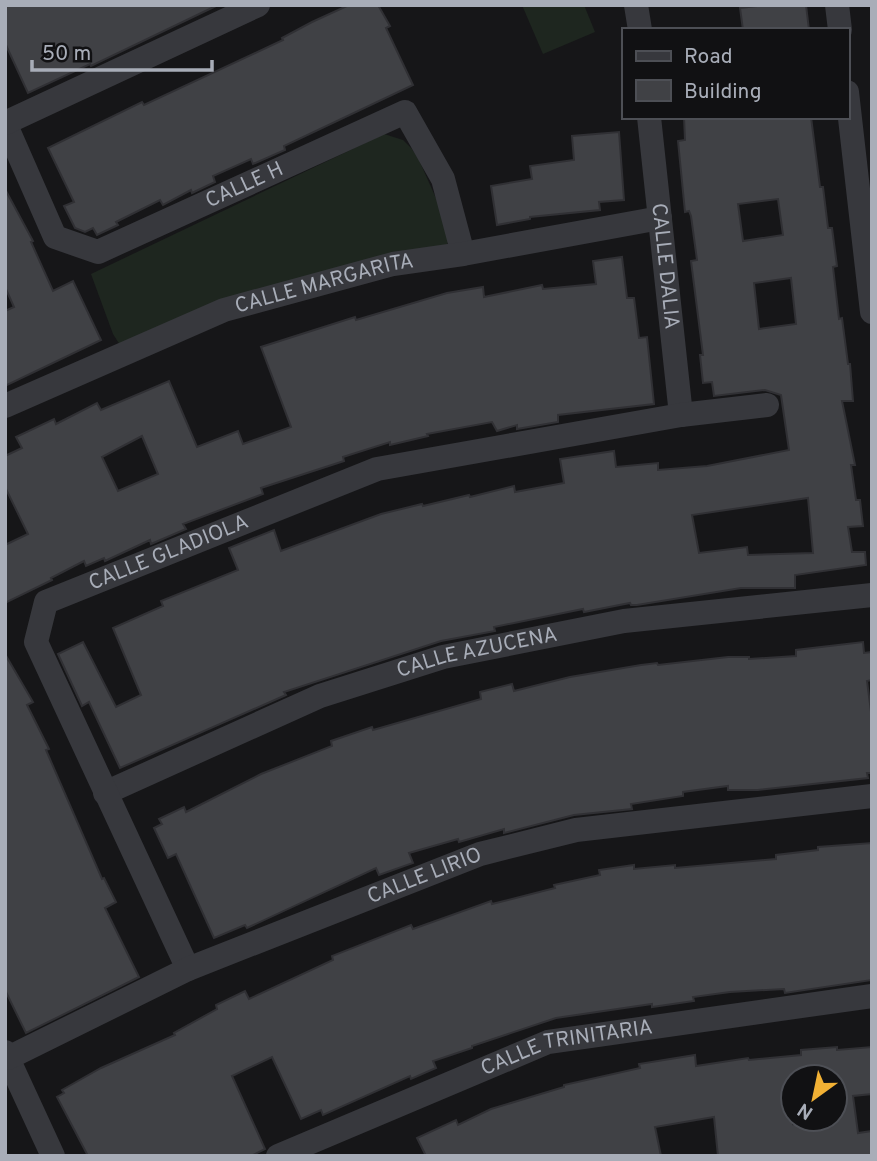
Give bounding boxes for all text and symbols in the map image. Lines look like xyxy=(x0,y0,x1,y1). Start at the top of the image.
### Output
scale bar xyxy=(32,28,212,72)
legend xyxy=(622,28,849,119)
text: 50 m xyxy=(42,41,91,68)
text: Road xyxy=(684,44,733,71)
text: Building xyxy=(684,79,762,106)
street label: CALLE H xyxy=(201,156,288,215)
street label: CALLE DALIA xyxy=(645,202,685,331)
street label: CALLE MARGARITA xyxy=(232,248,415,320)
street label: CALLE GLADIOLA xyxy=(85,508,253,597)
street label: CALLE AZUCENA xyxy=(393,621,560,684)
street label: CALLE LIRIO xyxy=(363,841,486,911)
street label: CALLE TRINITARIA xyxy=(477,1014,654,1082)
north arrow xyxy=(779,1063,849,1133)
text: N xyxy=(794,1097,818,1124)

